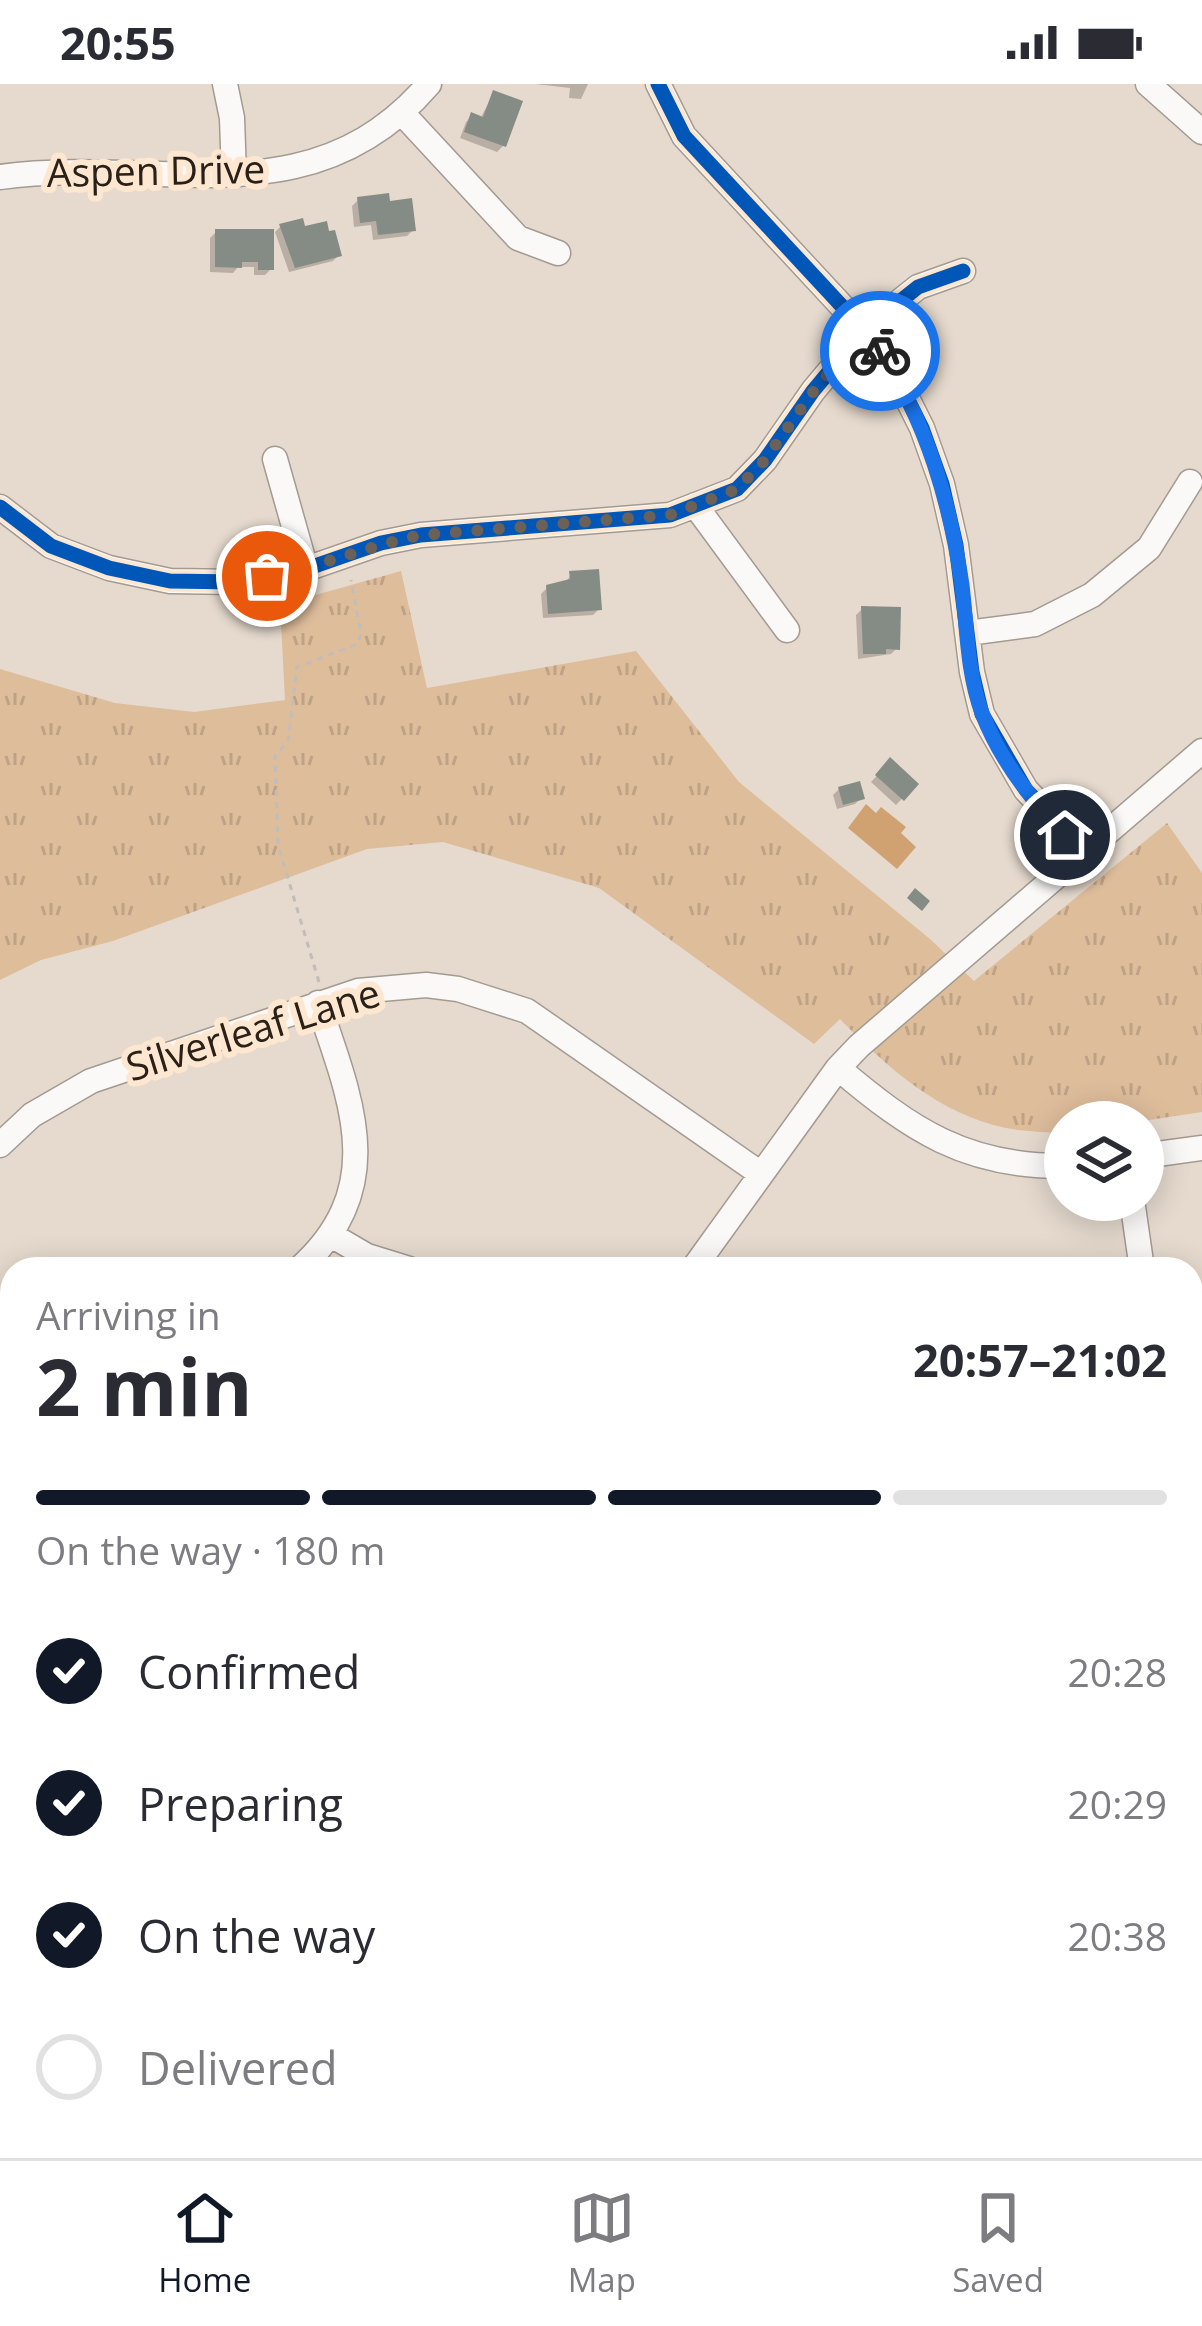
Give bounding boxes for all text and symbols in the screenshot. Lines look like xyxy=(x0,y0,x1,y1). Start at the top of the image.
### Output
text: 20:55 xyxy=(60,12,176,73)
street label: Aspen Drive xyxy=(46,141,266,198)
courier xyxy=(820,291,940,411)
icon: bike xyxy=(847,318,913,384)
pin xyxy=(216,525,318,627)
icon: bag xyxy=(234,543,300,609)
pin xyxy=(1014,784,1116,886)
icon: home xyxy=(1032,802,1098,868)
street label: Silverleaf Lane xyxy=(119,965,386,1092)
map controls xyxy=(1044,1101,1164,1221)
button: layers xyxy=(1044,1101,1164,1221)
text: Arriving in xyxy=(36,1288,221,1341)
text: 20:57–21:02 xyxy=(913,1329,1167,1390)
text: 2 min xyxy=(36,1333,253,1439)
text: On the way · 180 m xyxy=(36,1523,385,1576)
icon: check xyxy=(36,1638,102,1704)
text: Confirmed xyxy=(138,1641,360,1702)
text: 20:28 xyxy=(1068,1645,1167,1698)
icon: check xyxy=(36,1770,102,1836)
text: Preparing xyxy=(138,1773,343,1834)
text: 20:29 xyxy=(1068,1777,1167,1830)
icon: check xyxy=(36,1902,102,1968)
text: On the way xyxy=(138,1905,375,1966)
text: 20:38 xyxy=(1068,1909,1167,1962)
text: Delivered xyxy=(138,2037,338,2098)
tab: Home xyxy=(158,2185,251,2302)
tab: Map xyxy=(568,2185,636,2302)
tab: Saved xyxy=(952,2185,1044,2302)

